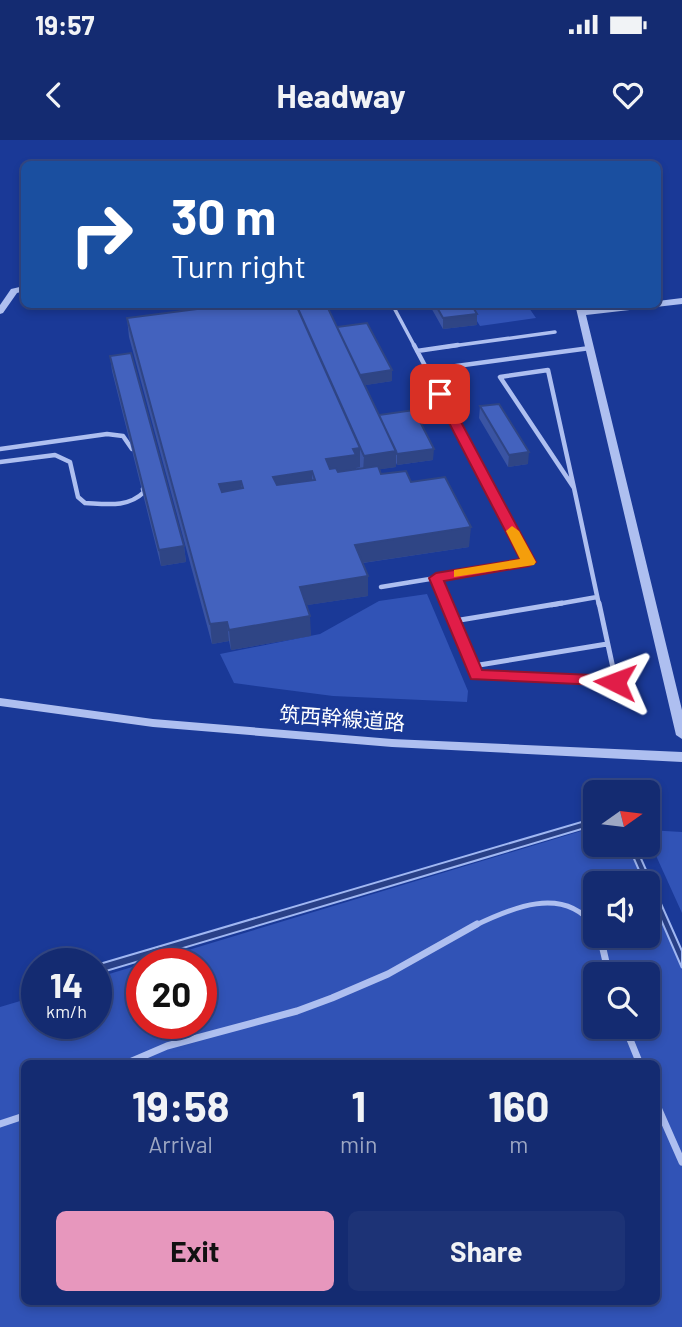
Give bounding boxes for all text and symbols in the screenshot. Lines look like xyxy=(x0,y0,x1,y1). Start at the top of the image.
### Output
text: 19:57 xyxy=(35,9,94,40)
icon: back xyxy=(35,76,73,114)
text: Headway xyxy=(276,76,406,114)
icon: heart xyxy=(609,76,647,114)
text: 30 m xyxy=(171,186,276,245)
icon: right xyxy=(56,189,147,280)
text: Turn right xyxy=(171,246,306,284)
pin xyxy=(410,364,470,424)
icon: arrive xyxy=(421,375,459,413)
position arrow xyxy=(578,645,652,719)
street label: 筑西幹線道路 xyxy=(278,701,406,734)
north arrow xyxy=(583,780,660,858)
map controls xyxy=(583,780,660,1039)
button: sound xyxy=(583,871,660,948)
speed limit sign: 20 xyxy=(126,948,217,1039)
button: search xyxy=(583,962,660,1039)
text: 14 xyxy=(50,963,83,1005)
text: km/h xyxy=(46,1000,87,1022)
text: 19:58 xyxy=(132,1080,229,1130)
text: 1 xyxy=(351,1080,366,1130)
text: 160 xyxy=(488,1080,549,1130)
text: Arrival xyxy=(148,1130,213,1158)
text: min xyxy=(340,1130,377,1158)
text: m xyxy=(509,1130,528,1158)
button: Exit xyxy=(56,1211,334,1291)
button: Share xyxy=(348,1211,625,1291)

